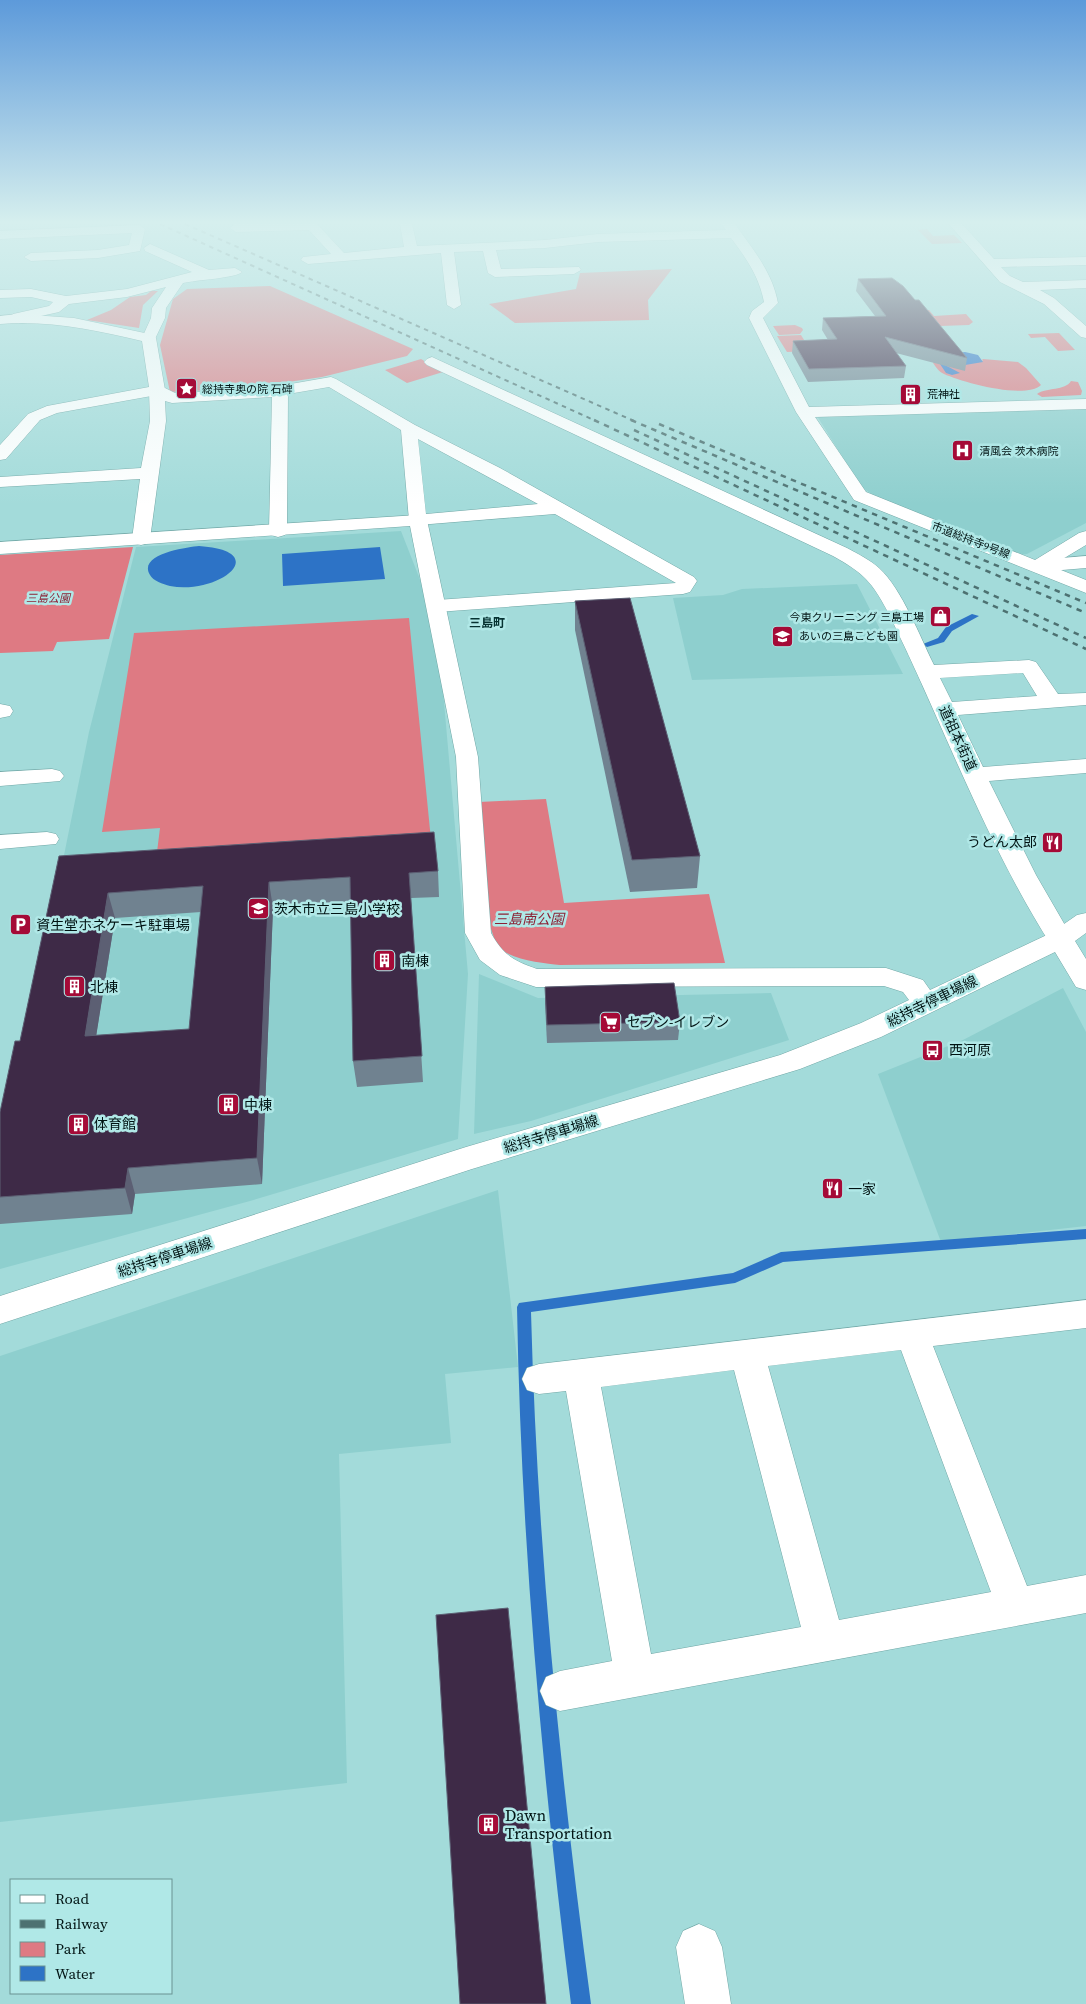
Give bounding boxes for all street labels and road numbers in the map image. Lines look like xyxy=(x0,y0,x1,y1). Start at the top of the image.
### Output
street label: 市道総持寺9号線 xyxy=(930,519,1012,562)
street label: 道祖本街道 xyxy=(934,702,982,774)
street label: 総持寺停車場線 xyxy=(884,971,980,1031)
street label: 総持寺停車場線 xyxy=(501,1110,601,1158)
street label: 総持寺停車場線 xyxy=(115,1232,215,1282)

